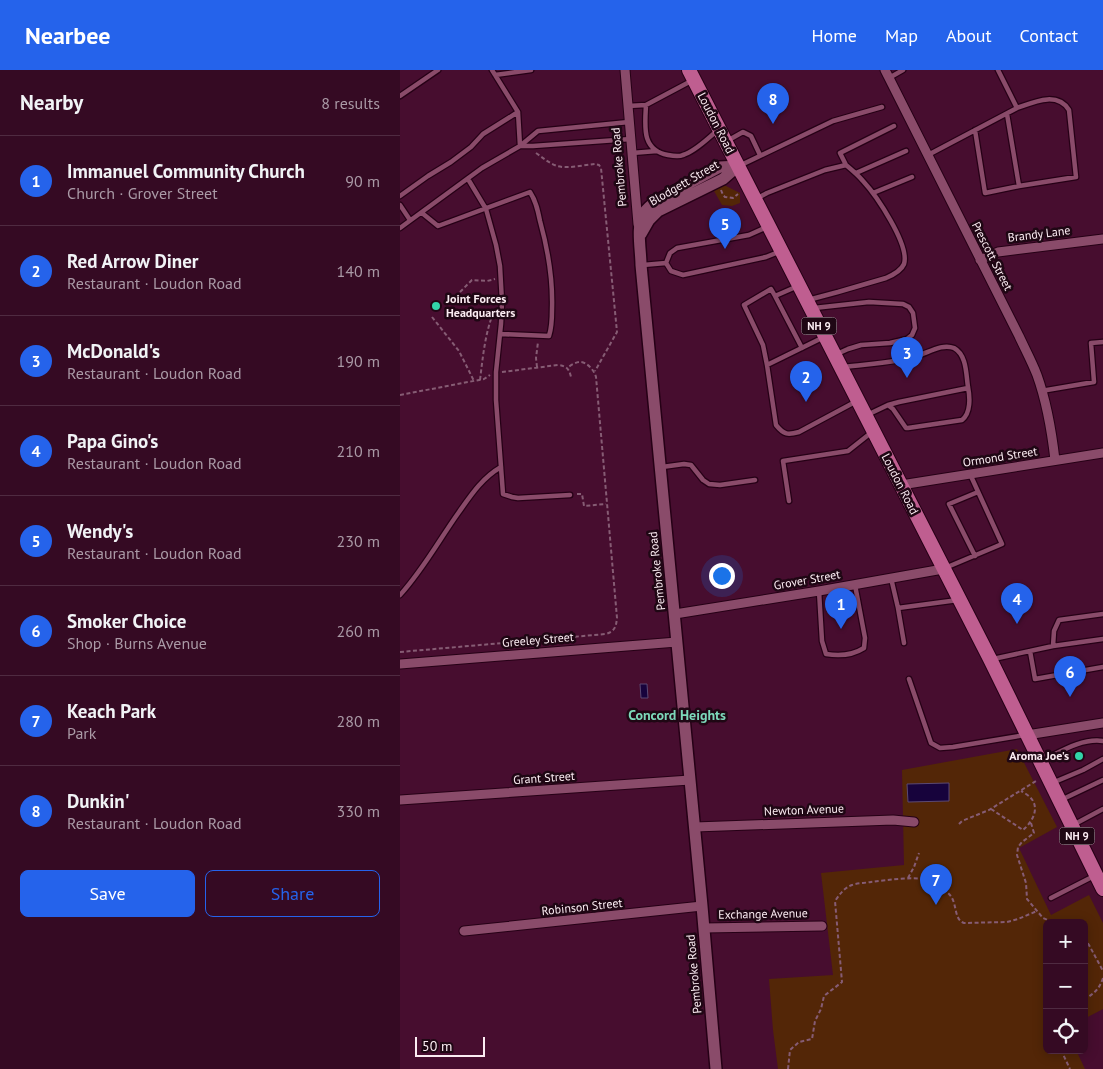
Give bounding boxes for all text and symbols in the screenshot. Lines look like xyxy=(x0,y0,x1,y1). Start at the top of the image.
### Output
text: Nearbee xyxy=(25,20,110,51)
text: Home xyxy=(811,24,857,47)
text: Map xyxy=(885,24,918,47)
text: About xyxy=(946,24,992,47)
text: Contact xyxy=(1020,24,1078,47)
pin: 8 xyxy=(757,83,789,124)
text: Nearby xyxy=(20,89,83,116)
street label: Loudon Road xyxy=(695,90,738,156)
text: 8 results xyxy=(321,93,380,113)
street label: Pembroke Road xyxy=(608,127,629,207)
street label: Blodgett Street xyxy=(646,157,721,209)
text: Immanuel Community Church xyxy=(67,159,305,183)
text: 1 xyxy=(31,171,41,191)
text: 90 m xyxy=(345,171,380,191)
text: Church · Grover Street xyxy=(67,183,218,203)
pin: 5 xyxy=(709,208,741,249)
street label: Prescott Street xyxy=(969,219,1016,293)
street label: Brandy Lane xyxy=(1007,222,1071,245)
text: Red Arrow Diner xyxy=(67,249,198,273)
text: 2 xyxy=(31,261,41,281)
text: 140 m xyxy=(337,261,380,281)
text: Restaurant · Loudon Road xyxy=(67,273,242,293)
place label: Joint Forces Headquarters xyxy=(445,291,515,320)
marker: Joint Forces Headquarters xyxy=(430,300,442,312)
road number: NH 9 xyxy=(802,318,836,334)
pin: 3 xyxy=(891,337,923,378)
text: McDonald's xyxy=(67,339,160,363)
text: 3 xyxy=(31,351,41,371)
text: 190 m xyxy=(337,351,380,371)
pin: 2 xyxy=(790,361,822,402)
text: Restaurant · Loudon Road xyxy=(67,363,242,383)
text: Papa Gino's xyxy=(67,429,158,453)
text: 4 xyxy=(31,441,41,461)
text: 210 m xyxy=(337,441,380,461)
street label: Ormond Street xyxy=(962,443,1038,470)
street label: Loudon Road xyxy=(879,451,922,517)
text: Restaurant · Loudon Road xyxy=(67,453,242,473)
text: Wendy's xyxy=(67,519,133,543)
text: 5 xyxy=(31,531,41,551)
text: 230 m xyxy=(337,531,380,551)
street label: Pembroke Road xyxy=(645,531,668,611)
text: Restaurant · Loudon Road xyxy=(67,543,242,563)
your location xyxy=(709,563,735,589)
street label: Grover Street xyxy=(772,566,841,593)
pin: 4 xyxy=(1001,583,1033,624)
pin: 1 xyxy=(825,588,857,629)
text: Smoker Choice xyxy=(67,609,186,633)
text: 6 xyxy=(31,621,41,641)
text: 260 m xyxy=(337,621,380,641)
street label: Greeley Street xyxy=(502,629,574,650)
text: Shop · Burns Avenue xyxy=(67,633,207,653)
pin: 6 xyxy=(1054,656,1086,697)
text: Keach Park xyxy=(67,699,156,723)
district label: Concord Heights xyxy=(628,706,726,724)
text: 7 xyxy=(31,711,41,731)
text: 280 m xyxy=(337,711,380,731)
text: Park xyxy=(67,723,96,743)
place label: Aroma Joe's xyxy=(1009,748,1069,763)
marker: Aroma Joe's xyxy=(1073,750,1085,762)
street label: Grant Street xyxy=(513,768,575,787)
text: Dunkin' xyxy=(67,789,130,813)
text: 8 xyxy=(31,801,41,821)
text: 330 m xyxy=(337,801,380,821)
street label: Newton Avenue xyxy=(764,801,844,818)
text: Restaurant · Loudon Road xyxy=(67,813,242,833)
road number: NH 9 xyxy=(1060,828,1094,844)
pin: 7 xyxy=(920,864,952,905)
button: Save xyxy=(20,870,195,917)
button: Share xyxy=(205,870,380,917)
street label: Robinson Street xyxy=(541,895,623,918)
street label: Exchange Avenue xyxy=(718,905,808,922)
map controls xyxy=(1043,919,1088,1054)
button: + xyxy=(1043,919,1088,964)
street label: Pembroke Road xyxy=(683,934,704,1014)
button: − xyxy=(1043,964,1088,1009)
button: locate xyxy=(1043,1009,1088,1054)
scale bar xyxy=(415,1034,485,1057)
text: 50 m xyxy=(422,1037,452,1055)

